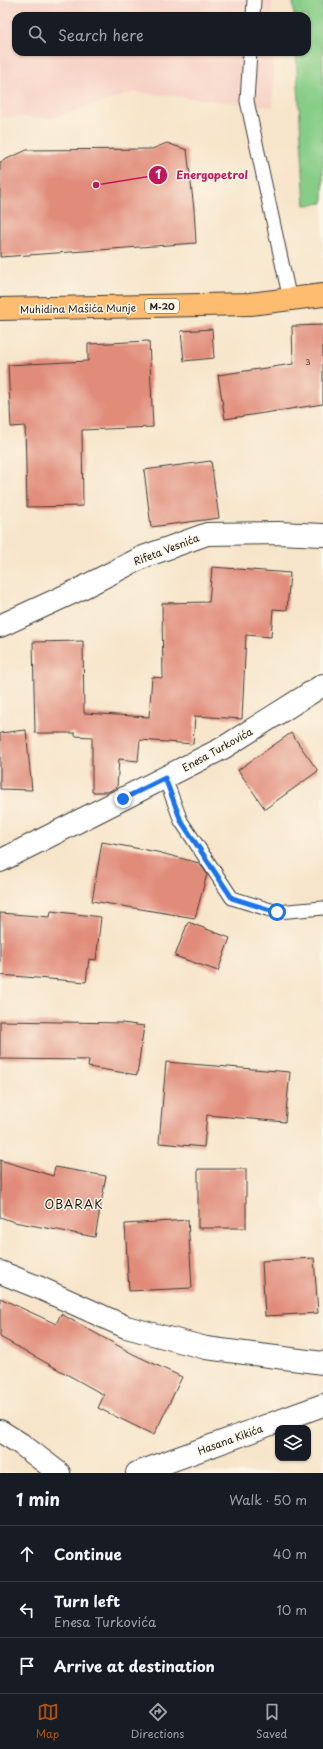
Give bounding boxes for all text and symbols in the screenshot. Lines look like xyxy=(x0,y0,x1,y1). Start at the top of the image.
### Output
search box xyxy=(12,12,311,56)
icon: search xyxy=(26,23,48,45)
text: Search here xyxy=(58,23,144,46)
callout: Energopetrol xyxy=(148,164,256,187)
text: 1 xyxy=(155,165,161,183)
text: Energopetrol xyxy=(176,166,248,183)
street label: Muhidina Mašića Munje xyxy=(20,299,137,317)
road number: M-20 xyxy=(145,299,179,313)
house number: 3 xyxy=(305,356,311,368)
street label: Rifeta Vesnića xyxy=(131,529,202,568)
street label: Enesa Turkovića xyxy=(179,723,256,775)
route end xyxy=(114,790,132,808)
route start xyxy=(268,903,286,921)
district label: OBARAK xyxy=(45,1195,103,1213)
street label: Hasana Kikića xyxy=(195,1420,265,1458)
map controls xyxy=(275,1425,311,1461)
button: layers xyxy=(275,1425,311,1461)
text: 1 min xyxy=(16,1486,60,1512)
text: Walk · 50 m xyxy=(229,1490,307,1509)
text: Continue xyxy=(54,1542,122,1565)
icon: ahead xyxy=(16,1543,38,1565)
text: 40 m xyxy=(273,1544,307,1563)
text: Turn left xyxy=(54,1589,120,1612)
icon: left xyxy=(16,1599,38,1621)
text: 10 m xyxy=(277,1600,307,1619)
text: Enesa Turkovića xyxy=(54,1612,156,1631)
text: Arrive at destination xyxy=(54,1654,215,1677)
icon: arrive xyxy=(16,1655,38,1677)
tab: Map xyxy=(36,1701,59,1742)
tab: Directions xyxy=(131,1701,184,1742)
tab: Saved xyxy=(256,1701,287,1742)

